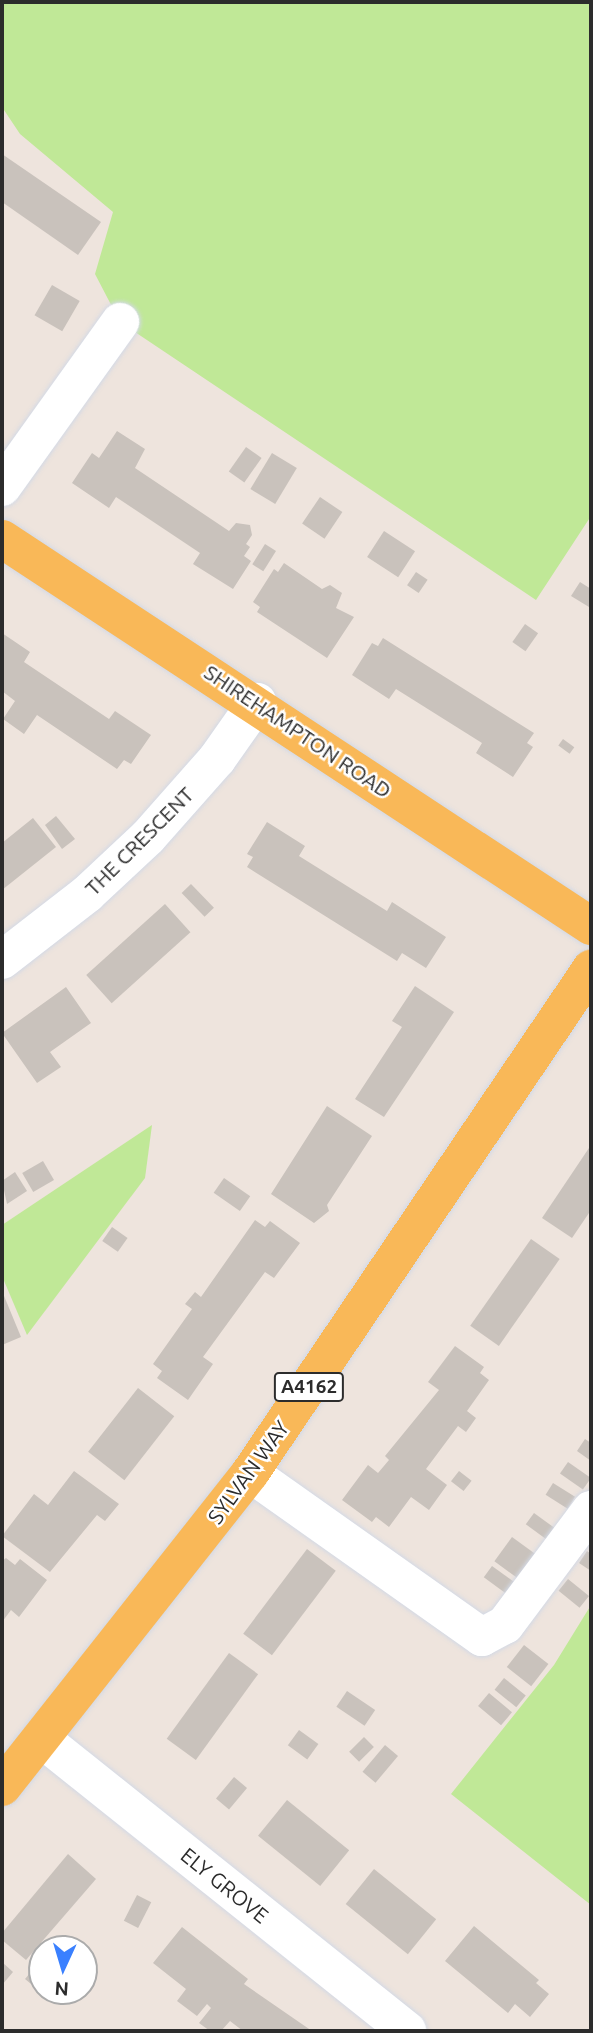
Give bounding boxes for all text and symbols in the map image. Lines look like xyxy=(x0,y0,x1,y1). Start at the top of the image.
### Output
street label: SHIREHAMPTON ROAD xyxy=(200,659,396,803)
street label: THE CRESCENT xyxy=(80,782,198,900)
road number: A4162 xyxy=(272,1372,346,1402)
street label: SYLVAN WAY xyxy=(202,1416,294,1528)
street label: ELY GROVE xyxy=(176,1842,274,1928)
north arrow xyxy=(28,1935,98,2005)
text: N xyxy=(54,1977,70,2000)

